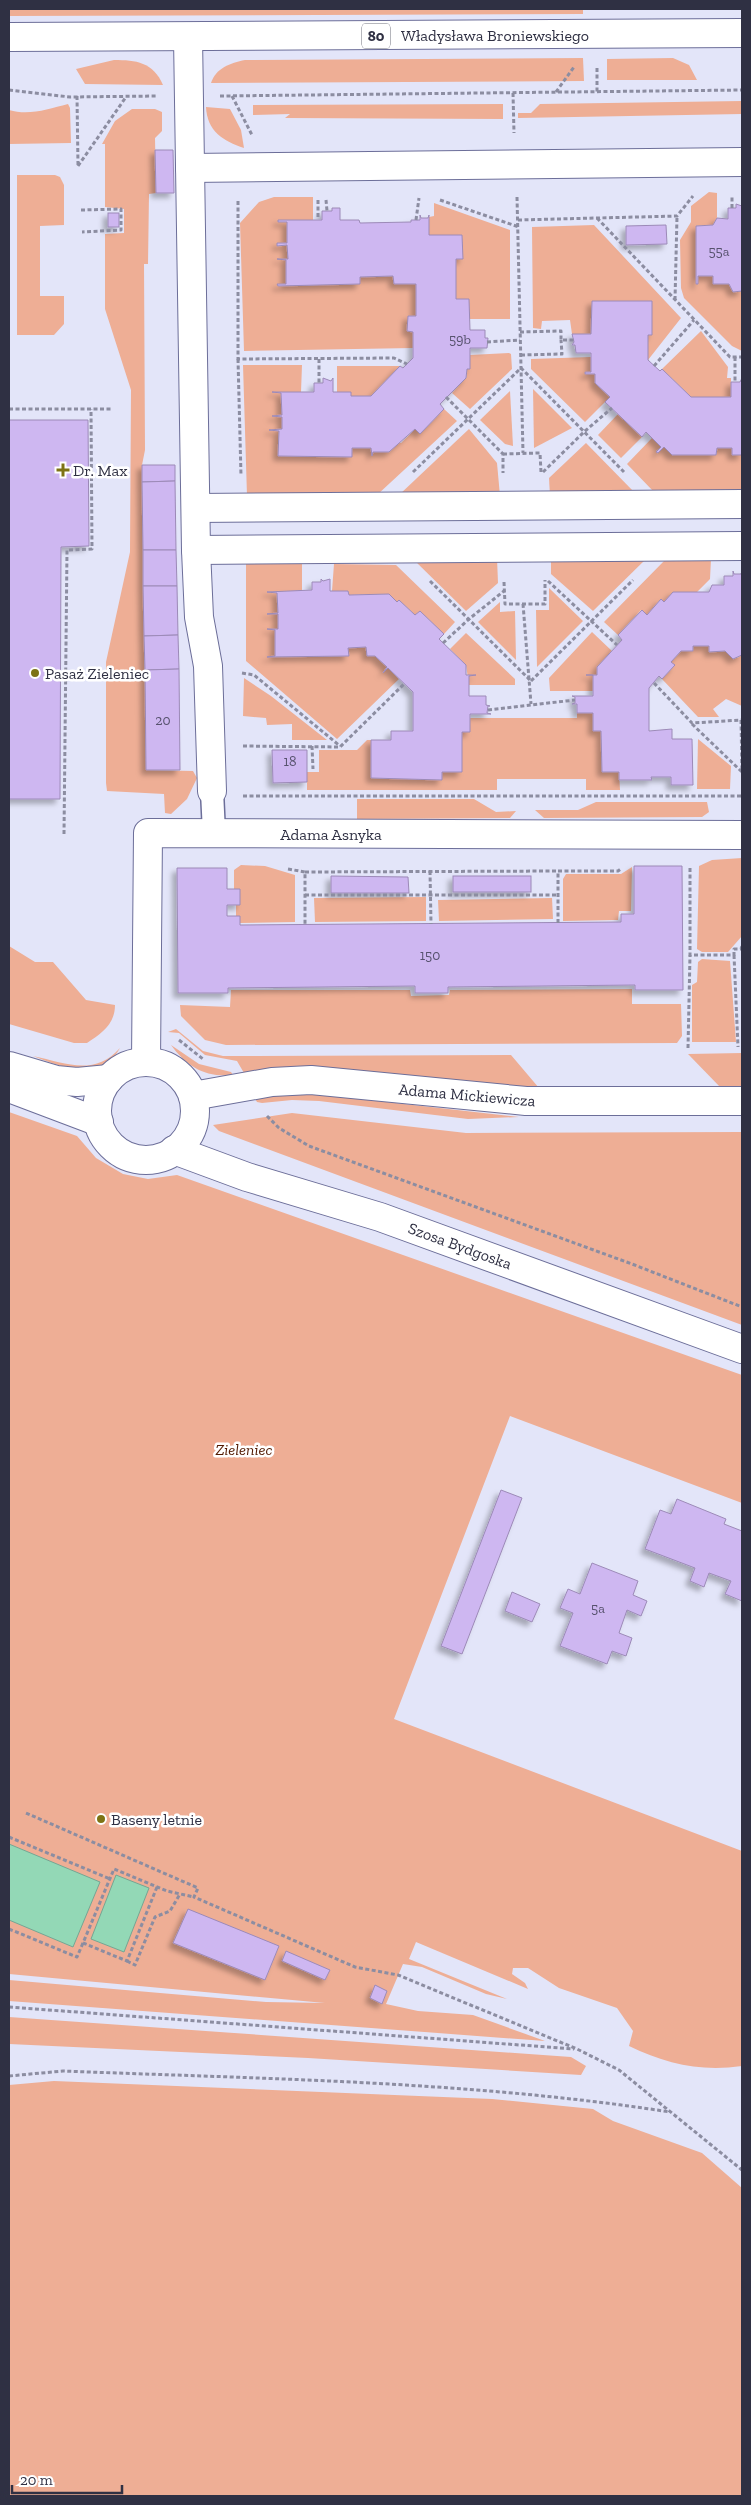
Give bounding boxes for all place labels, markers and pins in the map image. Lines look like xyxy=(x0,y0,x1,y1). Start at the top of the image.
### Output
place label: Dr. Max xyxy=(73,461,127,480)
marker: Dr. Max xyxy=(57,464,69,476)
place label: Pasaż Zieleniec xyxy=(45,664,149,683)
marker: Pasaż Zieleniec xyxy=(29,667,41,679)
place label: Baseny letnie xyxy=(111,1810,202,1829)
marker: Baseny letnie xyxy=(95,1813,107,1825)

